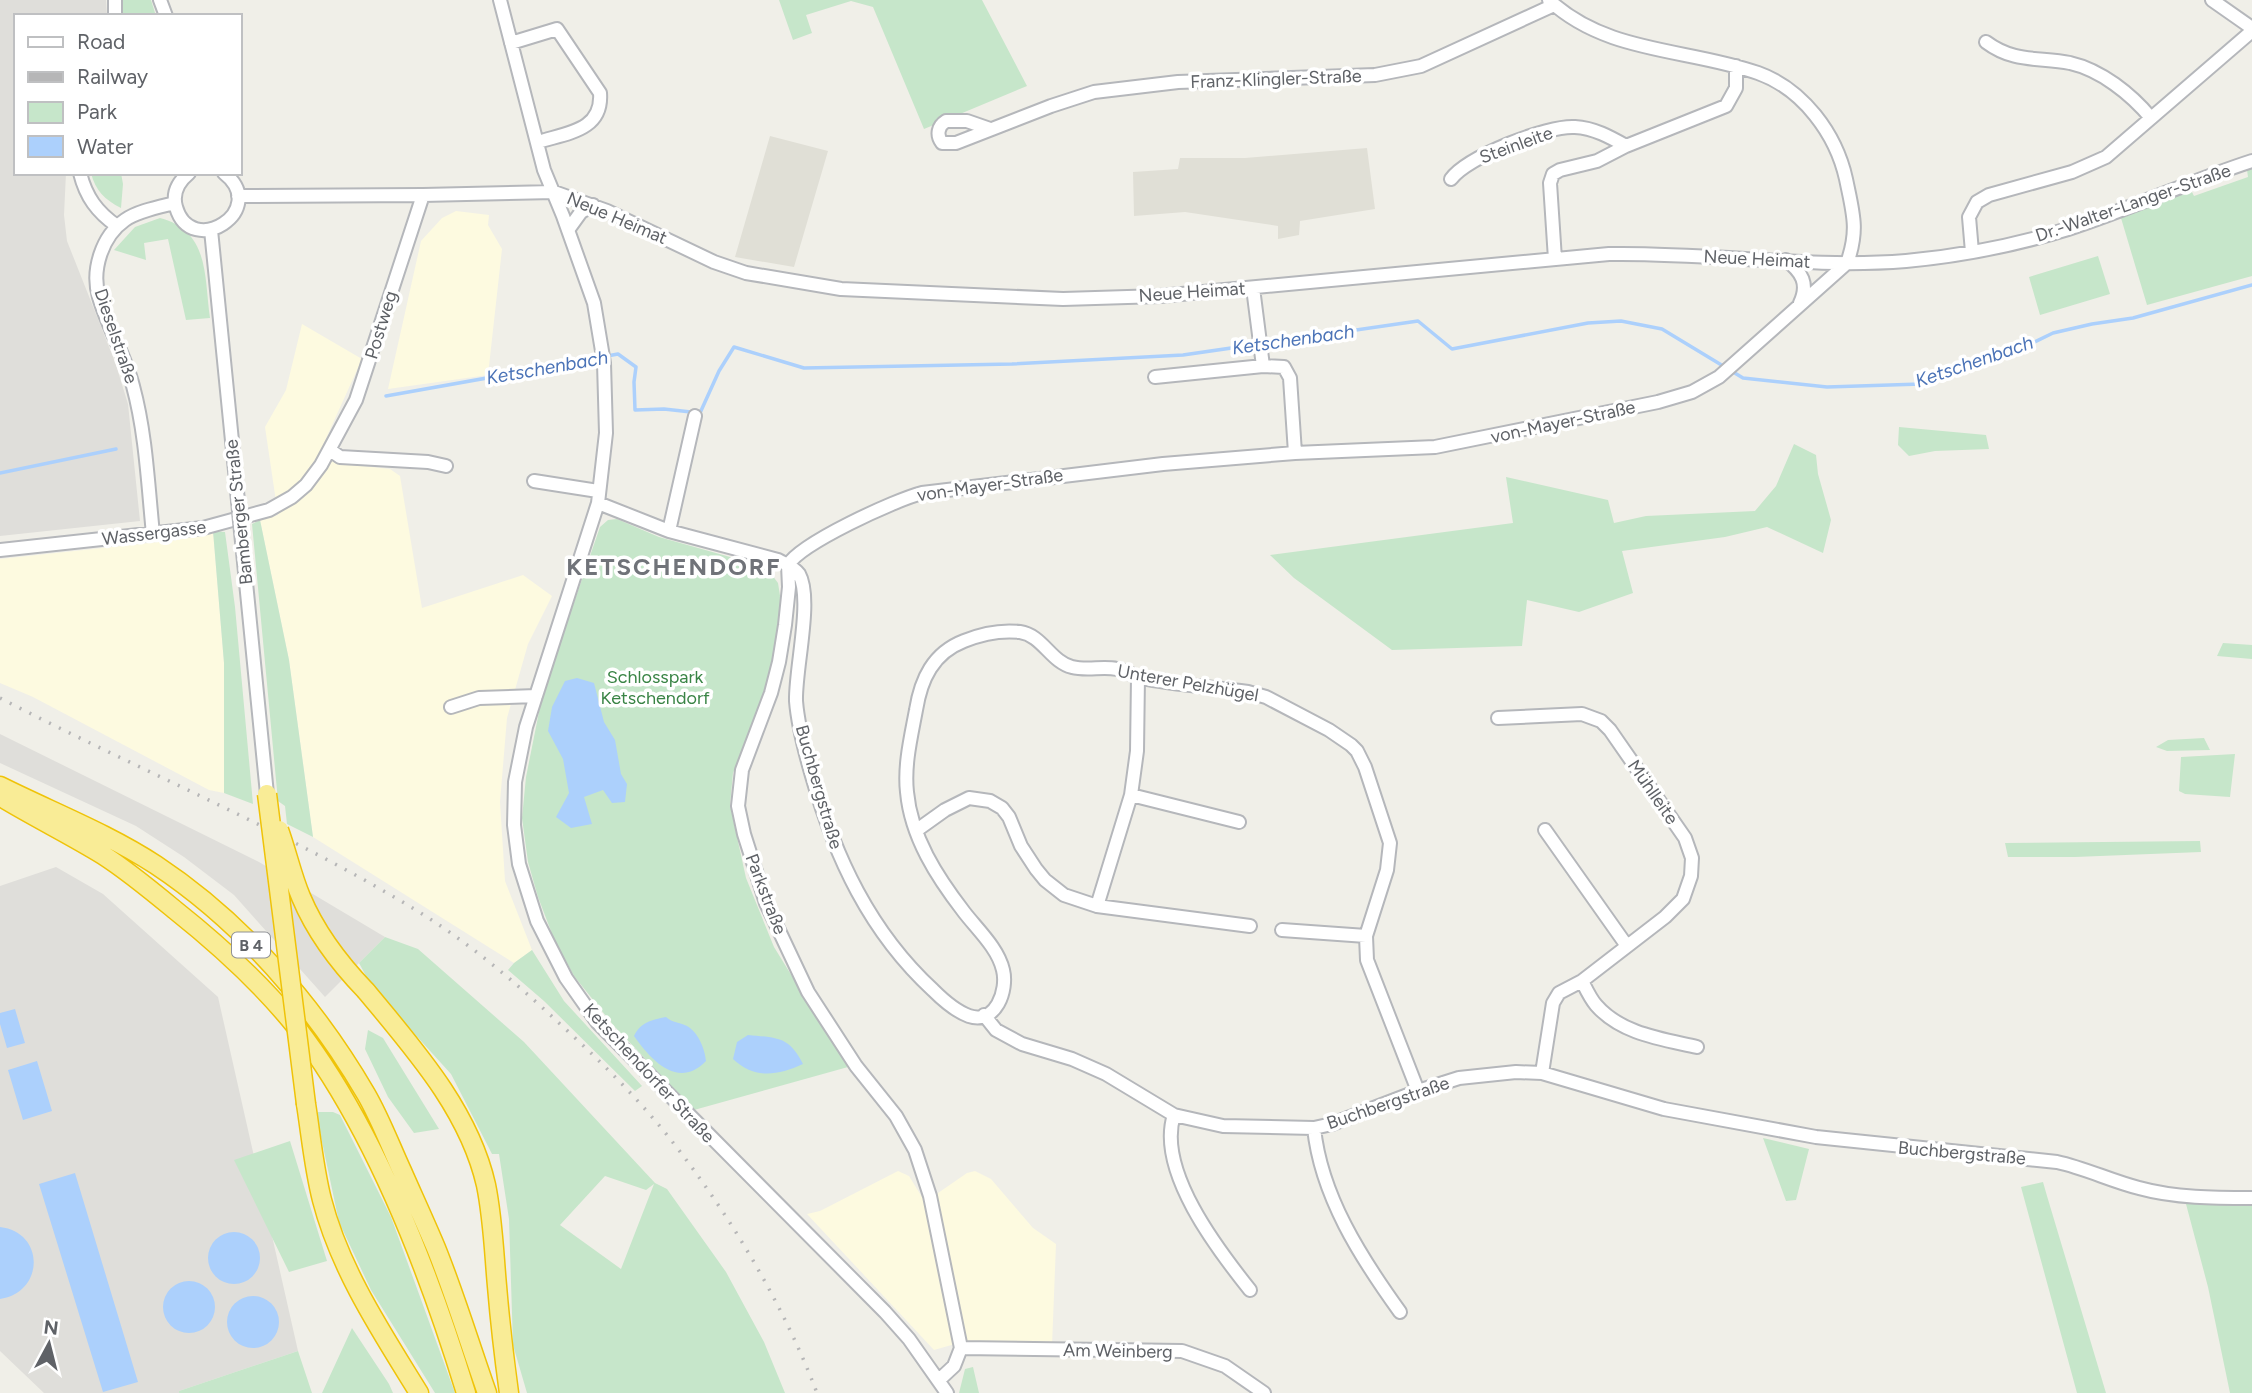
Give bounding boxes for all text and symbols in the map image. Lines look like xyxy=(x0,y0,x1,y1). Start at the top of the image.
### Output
legend xyxy=(14,14,242,175)
text: Road xyxy=(77,29,125,54)
text: Railway xyxy=(77,64,148,89)
street label: Franz-Klingler-Straße xyxy=(1190,65,1362,93)
text: Park xyxy=(77,99,118,124)
street label: Steinleite xyxy=(1476,122,1556,168)
text: Water xyxy=(77,134,133,159)
street label: Dr.-Walter-Langer-Straße xyxy=(2032,159,2234,247)
street label: Neue Heimat xyxy=(563,187,671,249)
street label: Neue Heimat xyxy=(1703,245,1811,273)
street label: Neue Heimat xyxy=(1138,277,1246,307)
street label: Dieselstraße xyxy=(89,286,143,387)
street label: Postweg xyxy=(360,288,402,362)
water label: Ketschenbach xyxy=(1230,319,1356,359)
water label: Ketschenbach xyxy=(1912,330,2037,392)
water label: Ketschenbach xyxy=(484,345,610,390)
street label: von-Mayer-Straße xyxy=(1489,396,1637,448)
street label: Bamberger Straße xyxy=(220,438,258,586)
street label: von-Mayer-Straße xyxy=(916,464,1065,506)
street label: Wassergasse xyxy=(101,516,207,550)
district label: KETSCHENDORF xyxy=(566,552,782,581)
street label: Unterer Pelzhügel xyxy=(1116,660,1260,706)
park label: Schlosspark Ketschendorf xyxy=(600,666,710,709)
street label: Buchbergstraße xyxy=(791,722,847,852)
street label: Mühlleite xyxy=(1623,755,1683,829)
street label: Parkstraße xyxy=(741,851,792,938)
road number: B 4 xyxy=(232,932,270,958)
street label: Ketschendorfer Straße xyxy=(579,999,719,1147)
street label: Buchbergstraße xyxy=(1324,1072,1452,1134)
street label: Buchbergstraße xyxy=(1897,1136,2027,1170)
north arrow xyxy=(14,1309,84,1379)
text: N xyxy=(42,1315,60,1340)
street label: Am Weinberg xyxy=(1063,1339,1173,1363)

